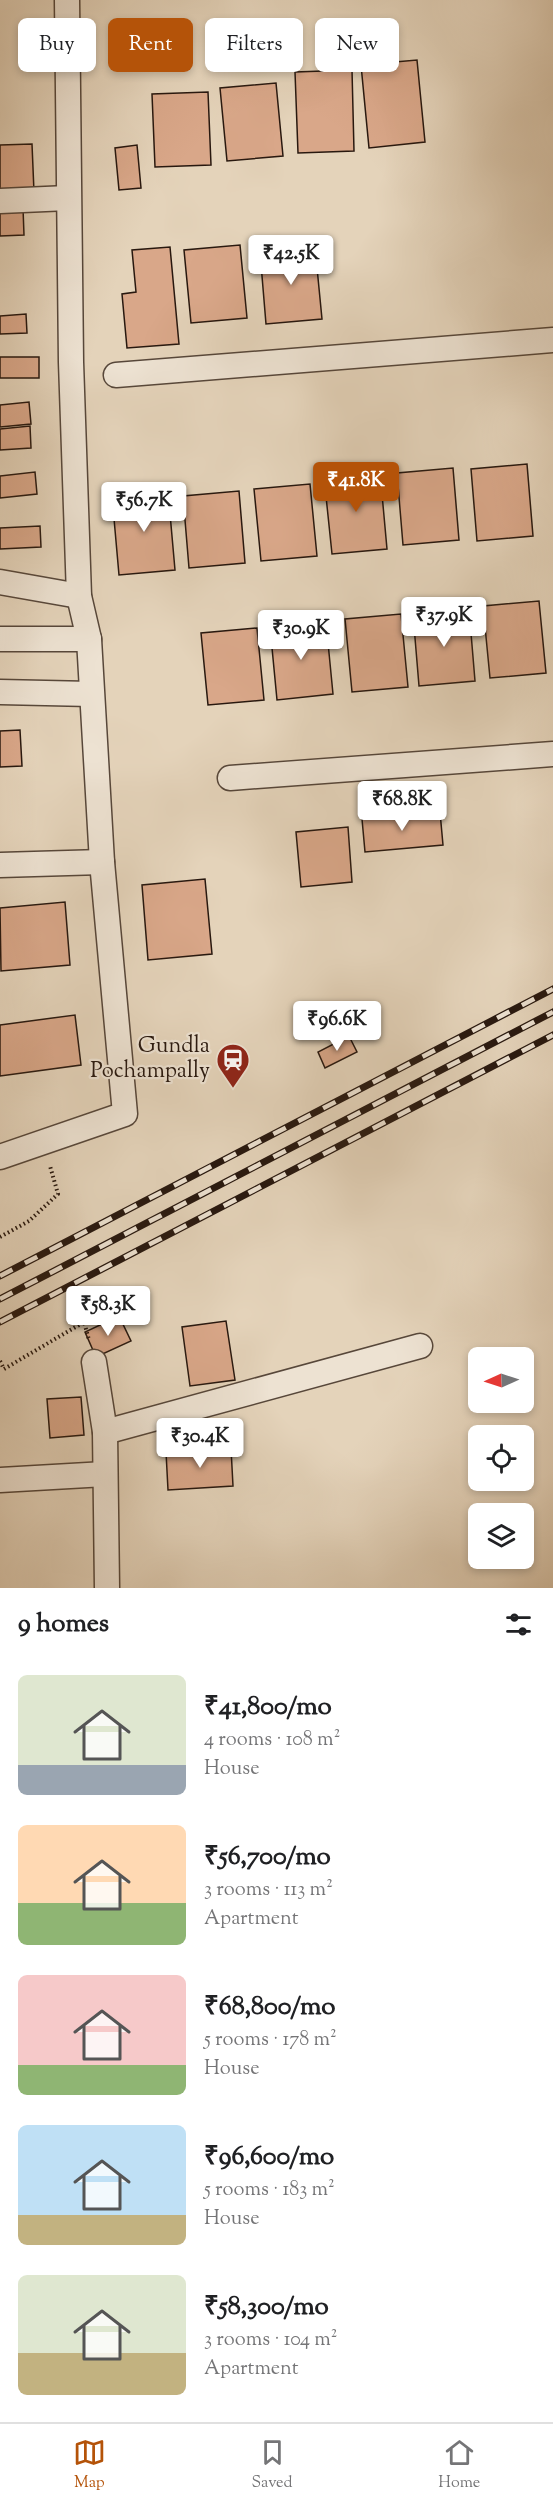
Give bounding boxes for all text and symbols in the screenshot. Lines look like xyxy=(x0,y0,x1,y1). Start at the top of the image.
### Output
chip: Buy xyxy=(18,18,96,72)
chip: Rent xyxy=(108,18,193,72)
chip: Filters xyxy=(205,18,303,72)
chip: New xyxy=(315,18,399,72)
pin: ₹42.5K xyxy=(242,235,340,286)
text: ₹42.5K xyxy=(262,240,320,269)
pin: ₹41.8K xyxy=(307,462,405,513)
text: ₹41.8K xyxy=(327,467,385,496)
pin: ₹56.7K xyxy=(95,482,193,533)
text: ₹56.7K xyxy=(115,487,173,516)
pin: ₹37.9K xyxy=(395,597,493,648)
text: ₹37.9K xyxy=(415,602,473,631)
pin: ₹30.9K xyxy=(252,610,350,661)
text: ₹30.9K xyxy=(272,615,330,644)
pin: ₹68.8K xyxy=(353,781,451,832)
text: ₹68.8K xyxy=(372,786,432,815)
pin: ₹96.6K xyxy=(288,1001,386,1052)
text: ₹96.6K xyxy=(307,1006,367,1035)
place label: Gundla Pochampally xyxy=(90,1031,210,1088)
station icon: Gundla Pochampally xyxy=(215,1042,251,1089)
pin: ₹58.3K xyxy=(59,1286,157,1337)
text: ₹58.3K xyxy=(80,1291,136,1320)
north arrow xyxy=(468,1347,534,1413)
map controls xyxy=(468,1347,534,1569)
pin: ₹30.4K xyxy=(151,1418,249,1469)
text: ₹30.4K xyxy=(171,1423,229,1452)
button: locate xyxy=(468,1425,534,1491)
button: layers xyxy=(468,1503,534,1569)
text: 9 homes xyxy=(18,1606,109,1643)
icon: filters xyxy=(502,1608,535,1641)
text: ₹41,800/mo xyxy=(204,1689,332,1726)
icon: home xyxy=(66,1699,138,1771)
text: 4 rooms · 108 m² xyxy=(204,1726,340,1755)
text: House xyxy=(204,1755,259,1784)
text: ₹56,700/mo xyxy=(204,1839,331,1876)
icon: home xyxy=(66,1849,138,1921)
text: 3 rooms · 113 m² xyxy=(204,1876,333,1905)
text: Apartment xyxy=(204,1905,299,1934)
text: ₹68,800/mo xyxy=(204,1989,336,2026)
icon: home xyxy=(66,1999,138,2071)
text: 5 rooms · 178 m² xyxy=(204,2026,337,2055)
text: House xyxy=(204,2055,259,2084)
text: ₹96,600/mo xyxy=(204,2139,334,2176)
icon: home xyxy=(66,2149,138,2221)
text: 5 rooms · 183 m² xyxy=(204,2176,335,2205)
text: House xyxy=(204,2205,259,2234)
text: ₹58,300/mo xyxy=(204,2289,329,2326)
icon: home xyxy=(66,2299,138,2371)
text: 3 rooms · 104 m² xyxy=(204,2326,338,2355)
text: Apartment xyxy=(204,2355,299,2384)
tab: Map xyxy=(73,2436,106,2495)
tab: Saved xyxy=(251,2436,293,2495)
tab: Home xyxy=(438,2436,480,2495)

